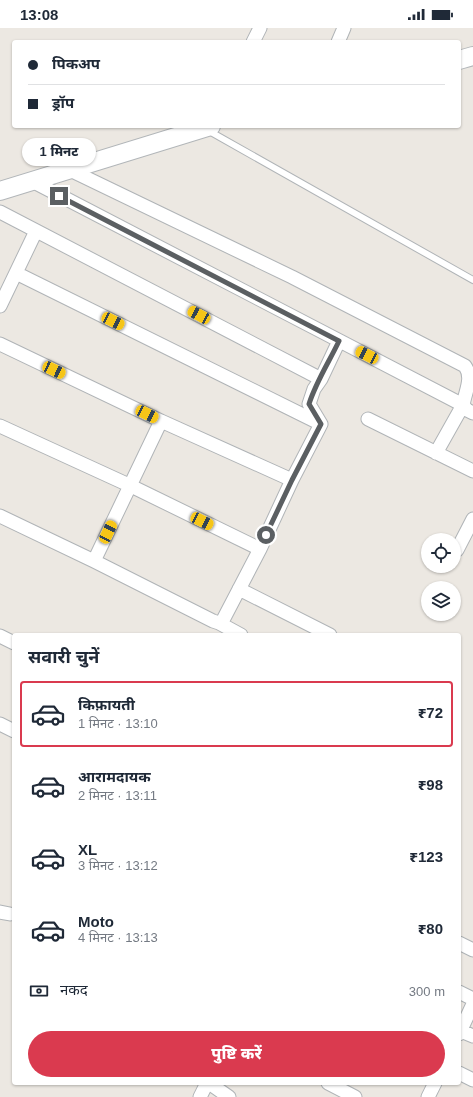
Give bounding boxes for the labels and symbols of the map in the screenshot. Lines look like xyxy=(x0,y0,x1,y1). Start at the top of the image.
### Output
callout: 1 मिनट xyxy=(22,138,96,166)
route end xyxy=(50,187,68,205)
car xyxy=(186,304,212,326)
car xyxy=(100,310,126,332)
car xyxy=(354,344,380,366)
car xyxy=(41,359,67,381)
car xyxy=(134,403,160,425)
car xyxy=(189,510,215,532)
car xyxy=(97,519,119,545)
route start xyxy=(257,526,275,544)

